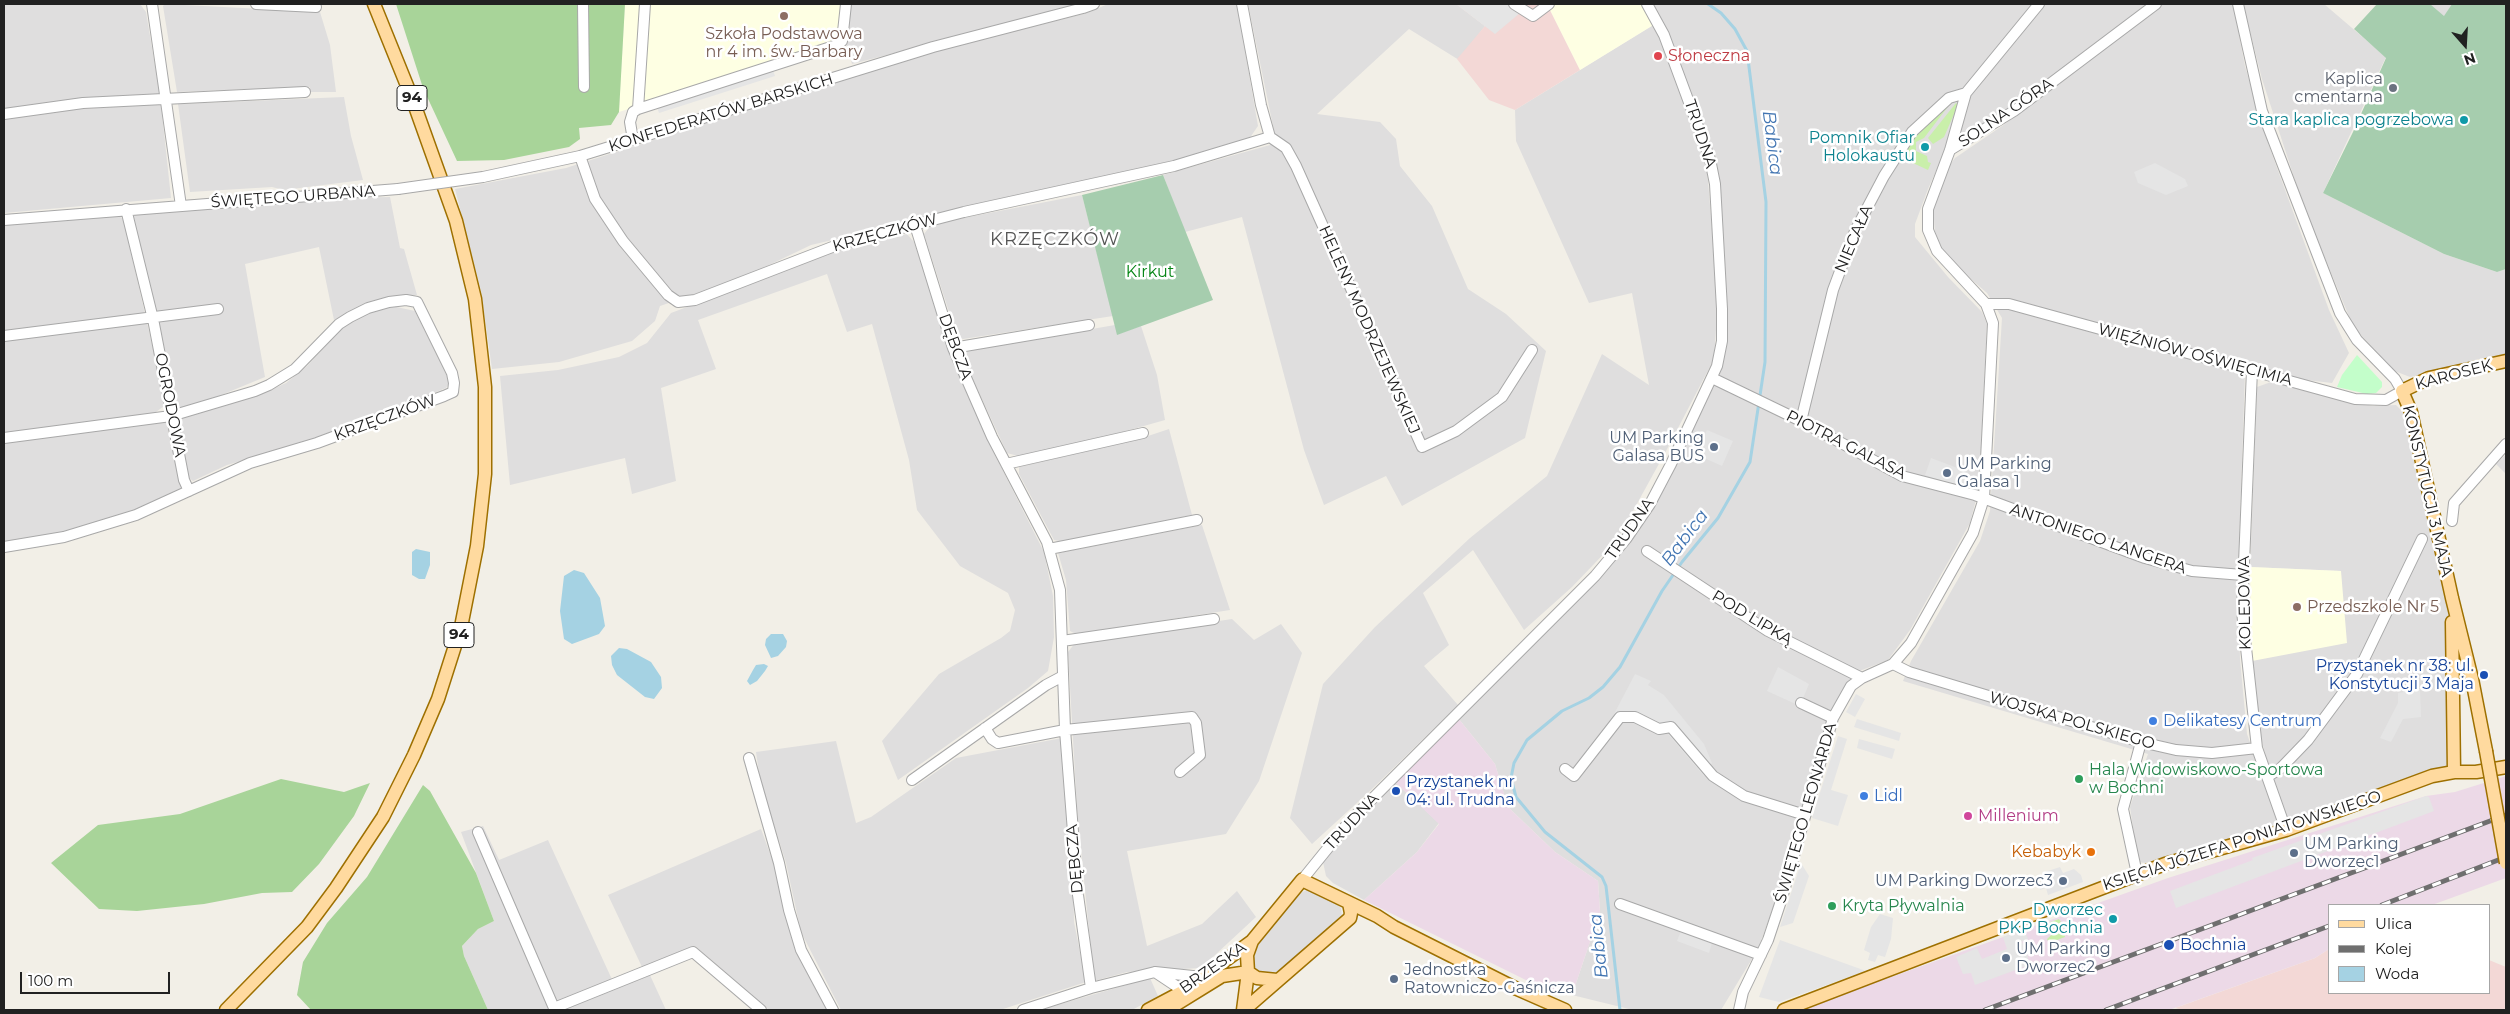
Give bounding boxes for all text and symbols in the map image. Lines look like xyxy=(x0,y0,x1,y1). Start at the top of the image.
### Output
marker: Szkoła Podstawowa nr 4 im. św. Barbary xyxy=(778,10,790,22)
north arrow xyxy=(2440,20,2490,70)
place label: Szkoła Podstawowa nr 4 im. św. Barbary xyxy=(705,24,863,62)
place label: Słoneczna xyxy=(1668,46,1750,66)
text: N xyxy=(2462,49,2478,70)
marker: Słoneczna xyxy=(1652,50,1664,62)
place label: Kaplica cmentarna xyxy=(2294,69,2383,107)
street label: KONFEDERATÓW BARSKICH xyxy=(606,70,836,156)
street label: SOLNA GÓRA xyxy=(1955,74,2057,152)
marker: Kaplica cmentarna xyxy=(2387,82,2399,94)
road number: 94 xyxy=(397,86,427,110)
street label: TRUDNA xyxy=(1680,97,1720,171)
water label: Babica xyxy=(1757,109,1787,177)
place label: Stara kaplica pogrzebowa xyxy=(2248,110,2454,130)
marker: Stara kaplica pogrzebowa xyxy=(2458,114,2470,126)
place label: Pomnik Ofiar Holokaustu xyxy=(1809,128,1915,166)
marker: Pomnik Ofiar Holokaustu xyxy=(1919,141,1931,153)
street label: ŚWIĘTEGO URBANA xyxy=(210,182,376,212)
street label: NIECAŁA xyxy=(1831,202,1877,276)
street label: KRZĘCZKÓW xyxy=(831,210,939,256)
street label: HELENY MODRZEJEWSKIEJ xyxy=(1314,223,1424,437)
district label: KRZĘCZKÓW xyxy=(989,229,1121,251)
park label: Kirkut xyxy=(1126,262,1174,282)
street label: DĘBCZA xyxy=(934,311,976,383)
street label: WIĘŹNIÓW OŚWIĘCIMIA xyxy=(2096,320,2294,390)
street label: OGRODOWA xyxy=(150,351,190,459)
street label: KAROSEK xyxy=(2413,355,2495,395)
street label: KRZĘCZKÓW xyxy=(331,391,439,445)
street label: KONSTYTUCJI 3 MAJA xyxy=(2398,403,2456,579)
street label: PIOTRA GALASA xyxy=(1783,407,1909,483)
place label: UM Parking Galasa BUS xyxy=(1609,428,1704,466)
marker: UM Parking Galasa BUS xyxy=(1708,441,1720,453)
place label: UM Parking Galasa 1 xyxy=(1957,454,2052,492)
marker: UM Parking Galasa 1 xyxy=(1941,467,1953,479)
street label: TRUDNA xyxy=(1602,494,1658,564)
street label: ANTONIEGO LANGERA xyxy=(2007,500,2189,578)
water label: Babica xyxy=(1657,506,1713,570)
street label: KOLEJOWA xyxy=(2235,556,2255,650)
street label: POD LIPKĄ xyxy=(1708,587,1796,649)
place label: Przedszkole Nr 5 xyxy=(2307,597,2439,617)
marker: Przedszkole Nr 5 xyxy=(2291,601,2303,613)
road number: 94 xyxy=(444,622,474,648)
place label: Przystanek nr 38: ul. Konstytucji 3 Maja xyxy=(2316,656,2474,694)
marker: Przystanek nr 38: ul. Konstytucji 3 Maja xyxy=(2478,669,2490,681)
street label: WOJSKA POLSKIEGO xyxy=(1987,688,2157,754)
place label: Delikatesy Centrum xyxy=(2163,711,2322,731)
marker: Delikatesy Centrum xyxy=(2147,715,2159,727)
street label: ŚWIĘTEGO LEONARDA xyxy=(1771,721,1841,905)
place label: Hala Widowiskowo-Sportowa w Bochni xyxy=(2089,760,2323,798)
place label: Przystanek nr 04: ul. Trudna xyxy=(1406,772,1515,810)
marker: Hala Widowiskowo-Sportowa w Bochni xyxy=(2073,773,2085,785)
marker: Przystanek nr 04: ul. Trudna xyxy=(1390,785,1402,797)
place label: Lidl xyxy=(1874,786,1903,806)
street label: KSIĘCIA JÓZEFA PONIATOWSKIEGO xyxy=(2100,787,2384,895)
street label: TRUDNA xyxy=(1321,789,1383,855)
marker: Lidl xyxy=(1858,790,1870,802)
place label: Millenium xyxy=(1978,806,2059,826)
marker: Millenium xyxy=(1962,810,1974,822)
street label: DĘBCZA xyxy=(1062,824,1088,894)
place label: UM Parking Dworzec1 xyxy=(2304,834,2399,872)
place label: Kebabyk xyxy=(2011,842,2081,862)
marker: Kebabyk xyxy=(2085,846,2097,858)
marker: UM Parking Dworzec1 xyxy=(2288,847,2300,859)
place label: UM Parking Dworzec3 xyxy=(1875,871,2053,891)
marker: UM Parking Dworzec3 xyxy=(2057,875,2069,887)
place label: Kryta Pływalnia xyxy=(1842,896,1965,916)
marker: Kryta Pływalnia xyxy=(1826,900,1838,912)
place label: Dworzec PKP Bochnia xyxy=(1998,900,2103,938)
legend xyxy=(2328,904,2490,994)
water label: Babica xyxy=(1585,913,1613,979)
marker: Dworzec PKP Bochnia xyxy=(2107,913,2119,925)
text: Ulica xyxy=(2375,914,2412,933)
place label: Bochnia xyxy=(2180,935,2246,955)
street label: BRZESKA xyxy=(1176,938,1250,998)
marker: Bochnia xyxy=(2162,938,2176,952)
place label: UM Parking Dworzec2 xyxy=(2016,939,2111,977)
text: Kolej xyxy=(2375,939,2412,958)
marker: UM Parking Dworzec2 xyxy=(2000,952,2012,964)
place label: Jednostka Ratowniczo-Gaśnicza xyxy=(1404,960,1575,998)
scale bar xyxy=(22,962,172,994)
text: Woda xyxy=(2375,964,2419,983)
text: 100 m xyxy=(28,971,73,990)
marker: Jednostka Ratowniczo-Gaśnicza xyxy=(1388,973,1400,985)

